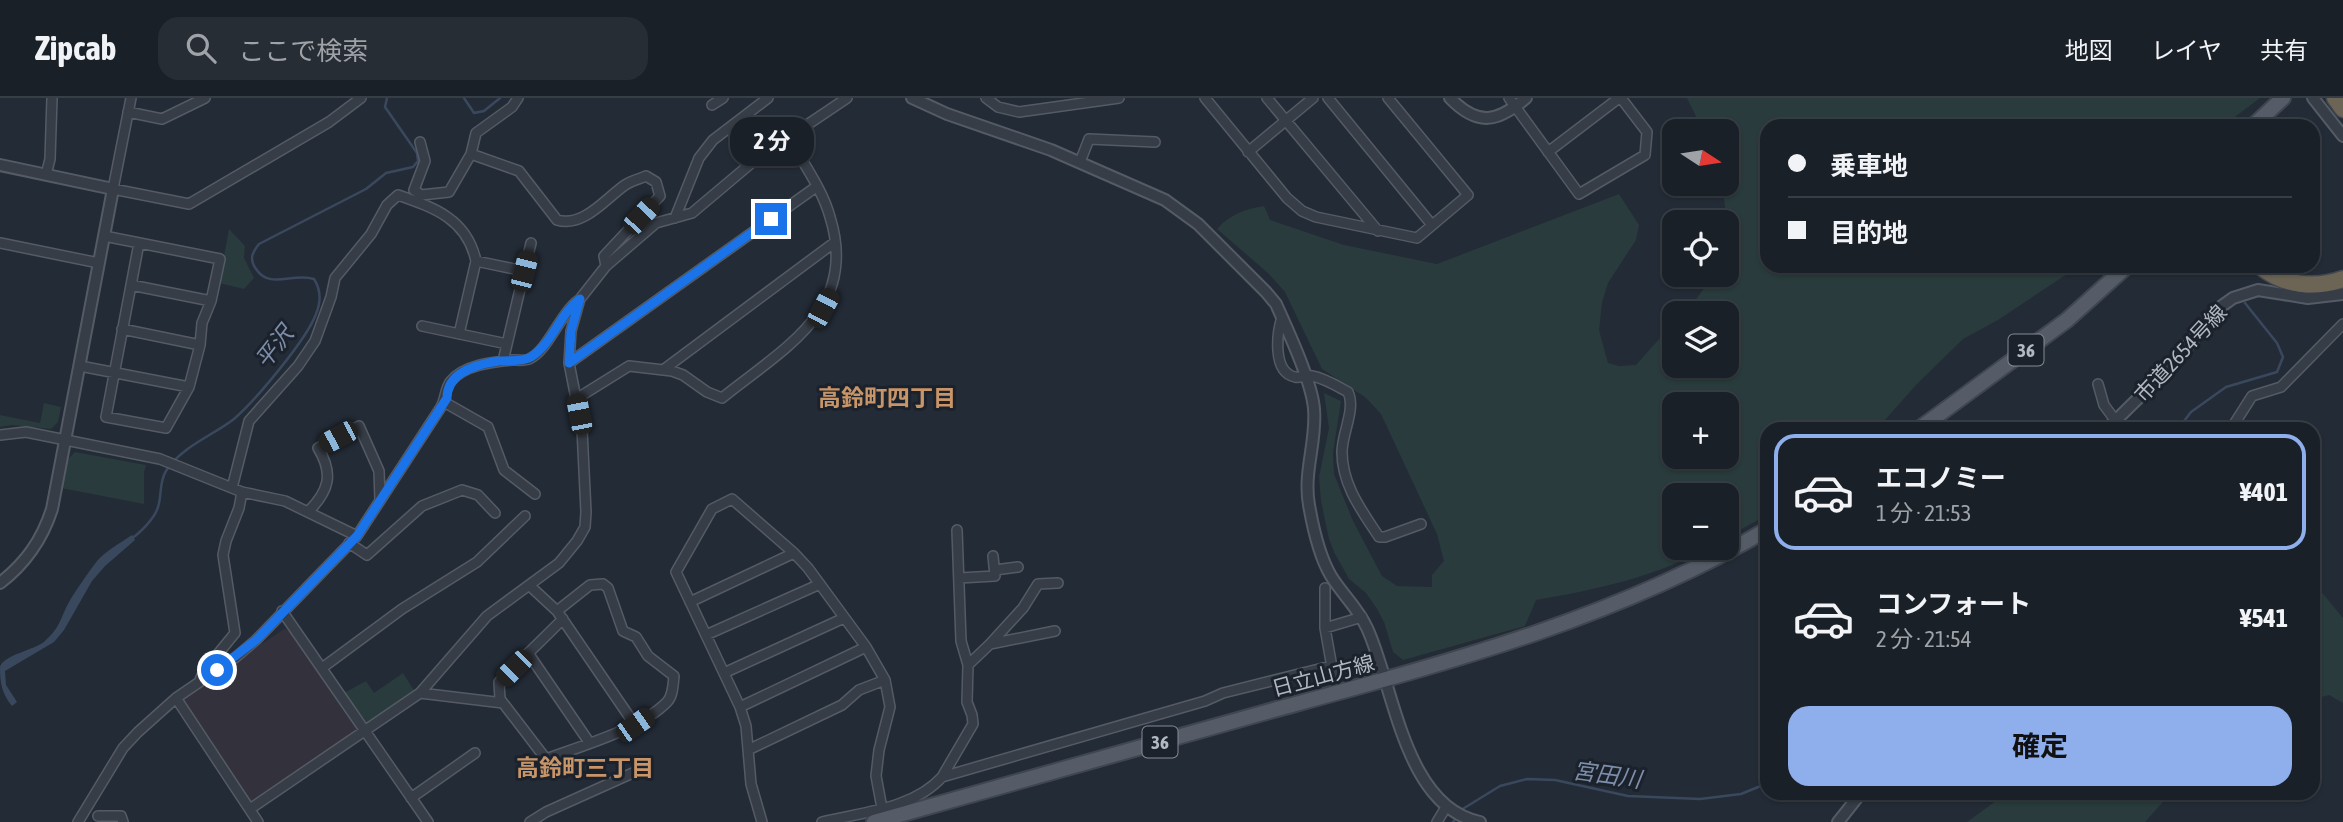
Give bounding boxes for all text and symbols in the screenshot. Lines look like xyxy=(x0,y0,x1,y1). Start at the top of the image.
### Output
search box xyxy=(158,17,648,80)
text: Zipcab xyxy=(35,29,116,67)
icon: search xyxy=(182,29,220,67)
text: ここで検索 xyxy=(238,36,368,66)
text: 地図 xyxy=(2065,37,2113,64)
text: レイヤ xyxy=(2151,37,2222,64)
text: 共有 xyxy=(2260,37,2308,64)
callout: 2 分 xyxy=(729,117,813,166)
north arrow xyxy=(1662,119,1740,196)
map controls xyxy=(1662,119,1739,560)
text: 2 分 xyxy=(754,128,790,154)
text: 乗車地 xyxy=(1830,151,1908,181)
car xyxy=(619,193,664,239)
route end xyxy=(755,203,787,235)
button: locate xyxy=(1662,210,1739,287)
text: 目的地 xyxy=(1830,218,1908,248)
car xyxy=(509,248,540,294)
car xyxy=(804,285,843,331)
street label: 市道2654号線 xyxy=(2129,300,2231,406)
button: layers xyxy=(1662,301,1739,378)
water label: 平沢 xyxy=(250,319,300,373)
road number: 36 xyxy=(2008,334,2044,366)
district label: 高鈴町四丁目 xyxy=(818,385,956,411)
car xyxy=(565,391,594,437)
button: + xyxy=(1662,392,1739,469)
car xyxy=(315,418,362,456)
icon: car xyxy=(1792,461,1855,524)
text: エコノミー xyxy=(1876,463,2006,493)
text: ¥401 xyxy=(2240,477,2288,507)
button: − xyxy=(1662,483,1739,560)
text: 1 分 · 21:53 xyxy=(1876,500,1972,526)
icon: car xyxy=(1792,587,1855,650)
text: コンフォート xyxy=(1876,589,2031,619)
text: ¥541 xyxy=(2240,603,2288,633)
text: 2 分 · 21:54 xyxy=(1876,626,1972,652)
car xyxy=(492,646,537,690)
street label: 日立山方線 xyxy=(1269,650,1377,700)
route start xyxy=(201,654,233,686)
car xyxy=(612,704,659,746)
button: 確定 xyxy=(1788,706,2292,786)
road number: 36 xyxy=(1142,726,1178,758)
district label: 高鈴町三丁目 xyxy=(516,755,654,781)
water label: 宮田川 xyxy=(1571,757,1646,793)

